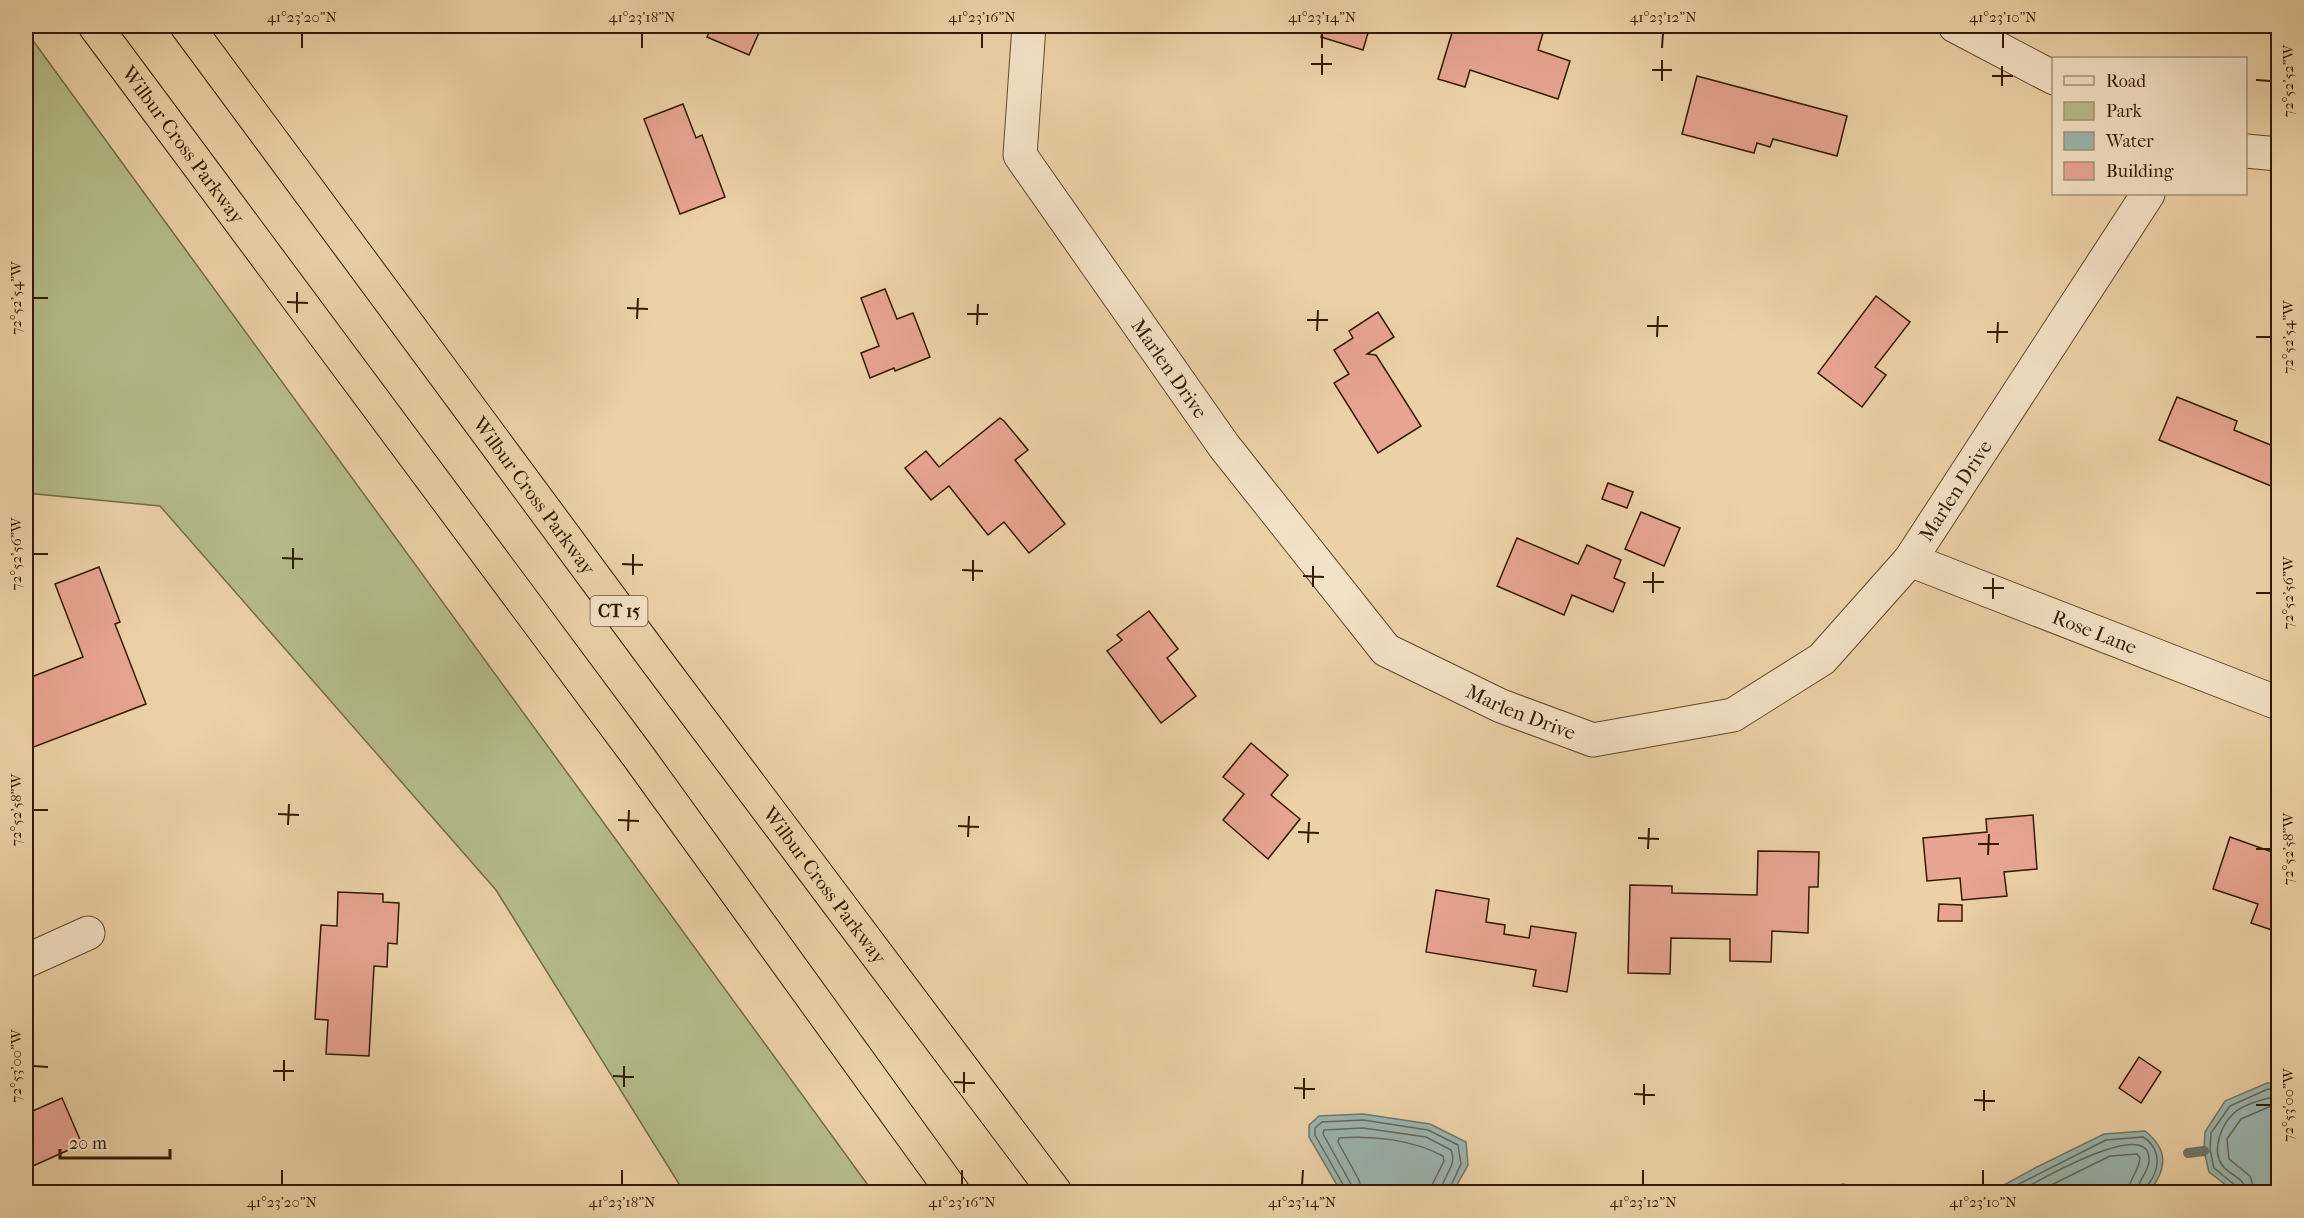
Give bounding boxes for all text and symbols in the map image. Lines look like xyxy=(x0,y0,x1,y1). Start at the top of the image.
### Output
text: 41°23'20"N xyxy=(267,8,338,26)
text: 41°23'18"N xyxy=(609,8,676,26)
text: 41°23'16"N xyxy=(948,8,1016,26)
text: 41°23'14"N xyxy=(1288,8,1357,26)
text: 41°23'12"N xyxy=(1629,8,1697,26)
text: 41°23'10"N xyxy=(1969,8,2037,26)
text: 72°52'52"W xyxy=(2279,43,2297,117)
legend xyxy=(2052,57,2247,195)
street label: Wilbur Cross Parkway xyxy=(116,61,250,229)
text: Road xyxy=(2106,71,2146,92)
text: Park xyxy=(2106,101,2143,122)
text: Water xyxy=(2105,131,2154,152)
text: Building xyxy=(2106,161,2174,182)
text: 72°52'54"W xyxy=(7,260,25,335)
text: 72°52'54"W xyxy=(2279,299,2297,374)
street label: Marlen Drive xyxy=(1127,315,1212,423)
street label: Wilbur Cross Parkway xyxy=(467,412,600,580)
street label: Marlen Drive xyxy=(1914,436,1997,546)
text: 72°52'56"W xyxy=(7,516,25,590)
text: 72°52'56"W xyxy=(2279,555,2297,629)
road number: CT 15 xyxy=(590,596,648,626)
street label: Rose Lane xyxy=(2049,605,2140,659)
street label: Marlen Drive xyxy=(1462,680,1579,745)
text: 72°52'58"W xyxy=(7,773,25,846)
street label: Wilbur Cross Parkway xyxy=(757,802,891,970)
text: 72°52'58"W xyxy=(2279,812,2297,885)
text: 72°53'00"W xyxy=(7,1028,25,1103)
text: 72°53'00"W xyxy=(2279,1067,2297,1142)
scale bar xyxy=(60,1122,170,1160)
text: 20 m xyxy=(69,1133,107,1154)
text: 41°23'20"N xyxy=(247,1193,318,1211)
text: 41°23'18"N xyxy=(589,1193,656,1211)
text: 41°23'16"N xyxy=(928,1193,996,1211)
text: 41°23'14"N xyxy=(1268,1193,1337,1211)
text: 41°23'12"N xyxy=(1609,1193,1677,1211)
text: 41°23'10"N xyxy=(1949,1193,2017,1211)

